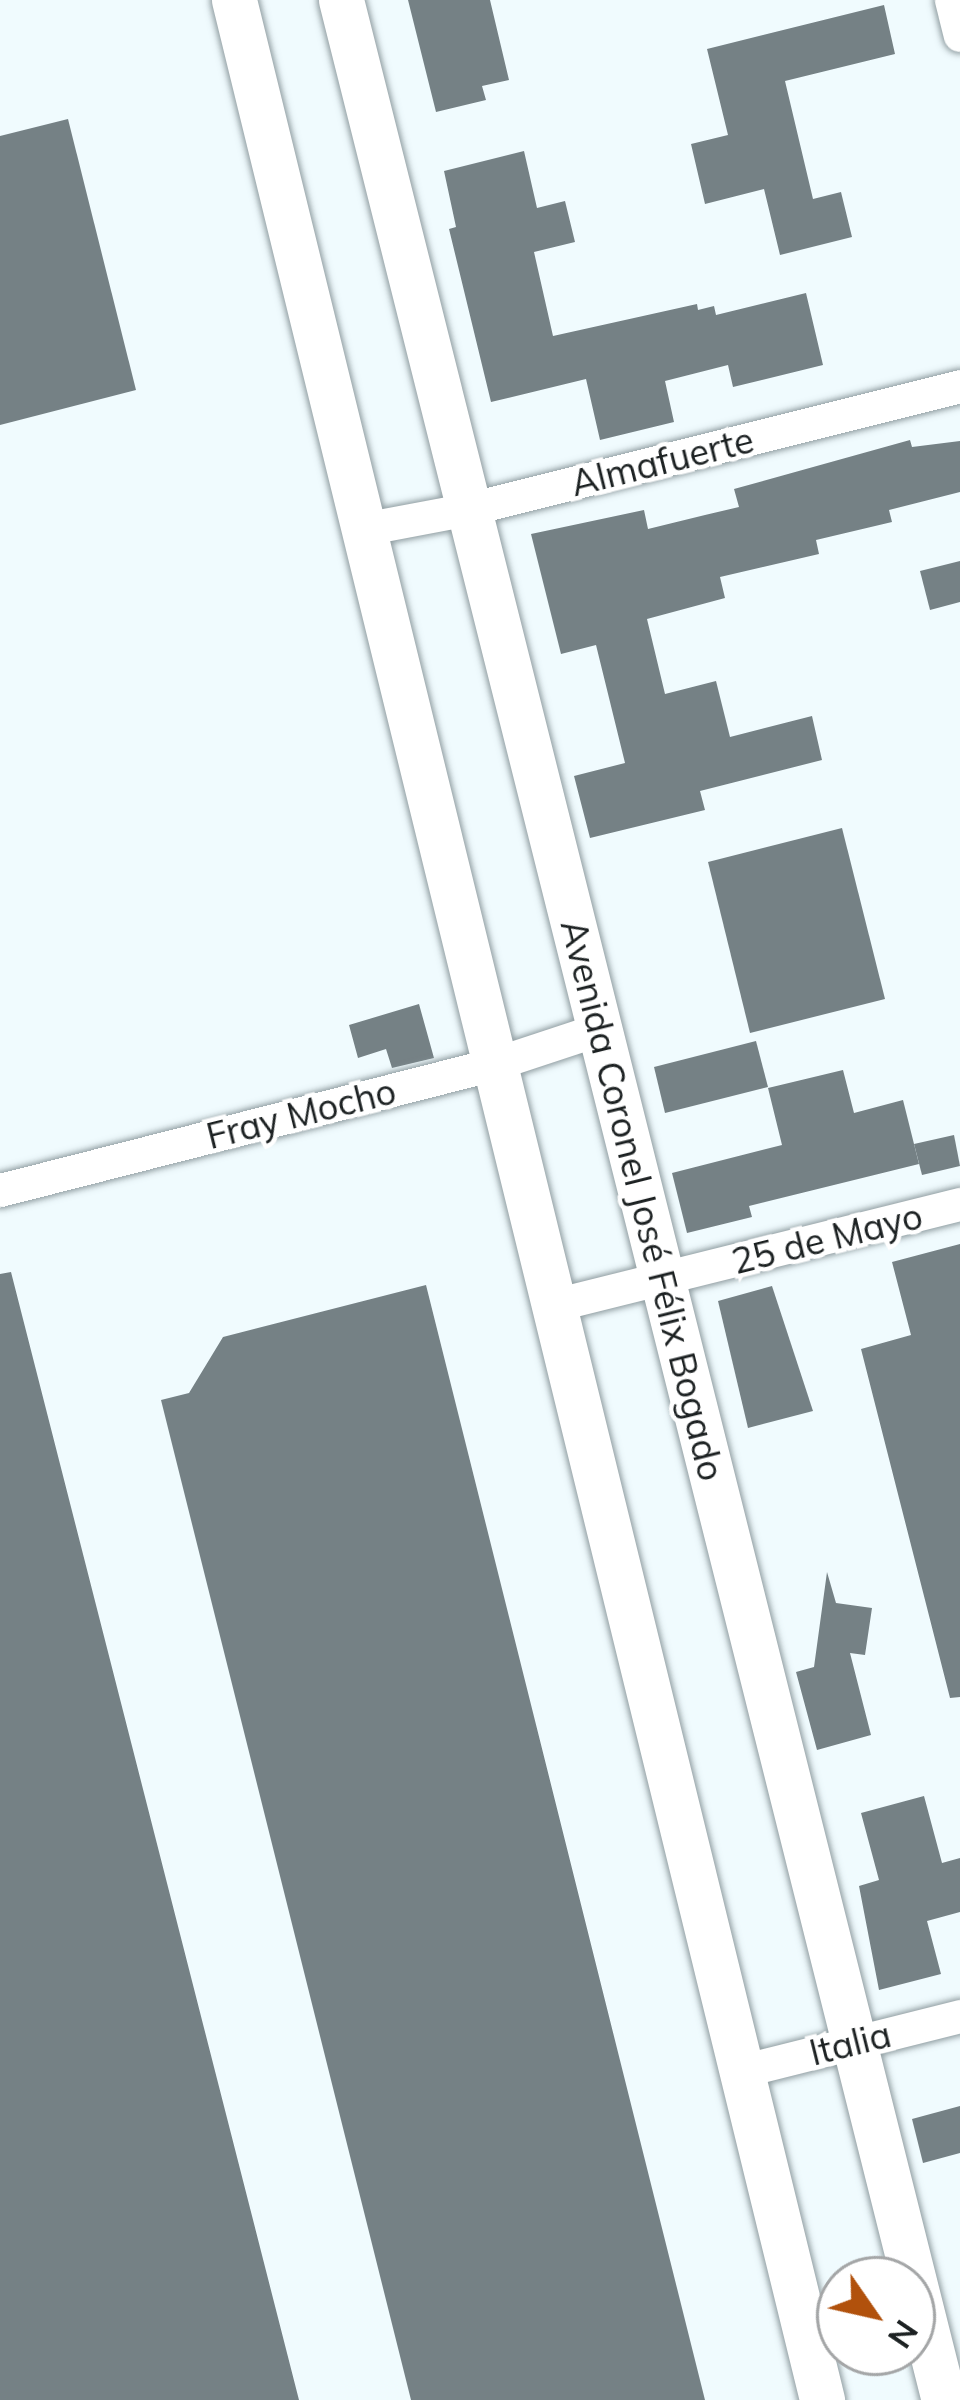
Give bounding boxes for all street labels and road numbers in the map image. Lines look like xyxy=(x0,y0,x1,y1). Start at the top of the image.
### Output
street label: Almafuerte xyxy=(566,417,758,505)
street label: Avenida Coronel José Félix Bogado xyxy=(552,915,734,1485)
street label: Fray Mocho xyxy=(202,1069,400,1157)
street label: 25 de Mayo xyxy=(727,1193,927,1283)
street label: Italia xyxy=(805,2012,895,2074)

